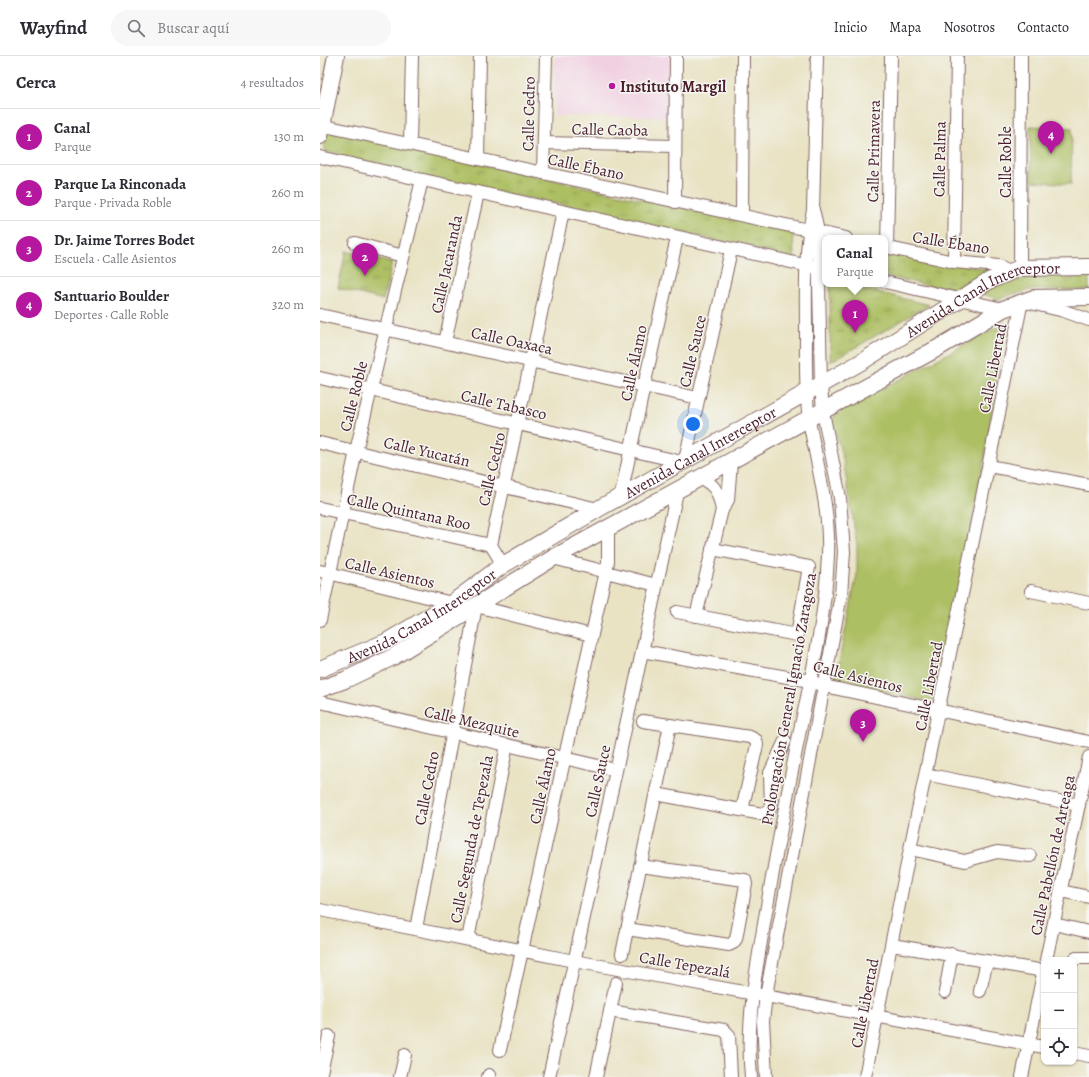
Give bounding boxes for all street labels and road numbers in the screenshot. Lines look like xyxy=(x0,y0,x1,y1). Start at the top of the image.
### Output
street label: Calle Cedro xyxy=(517,76,541,152)
street label: Calle Primavera xyxy=(862,99,886,203)
street label: Calle Caoba xyxy=(571,118,649,142)
street label: Calle Palma xyxy=(928,120,952,197)
street label: Calle Roble xyxy=(995,126,1017,198)
street label: Calle Ébano xyxy=(546,148,626,186)
street label: Calle Jacaranda xyxy=(426,212,468,315)
street label: Calle Ébano xyxy=(911,226,991,260)
street label: Avenida Canal Interceptor xyxy=(901,257,1060,344)
street label: Calle Sauce xyxy=(674,313,712,390)
street label: Calle Libertad xyxy=(974,321,1013,415)
street label: Calle Oaxaca xyxy=(469,322,555,360)
street label: Calle Álamo xyxy=(615,323,653,403)
street label: Calle Roble xyxy=(335,359,373,434)
street label: Calle Tabasco xyxy=(459,384,549,426)
street label: Avenida Canal Interceptor xyxy=(620,401,781,504)
street label: Calle Cedro xyxy=(473,430,511,508)
street label: Calle Yucatán xyxy=(381,431,472,473)
street label: Calle Quintana Roo xyxy=(345,488,473,536)
street label: Calle Asientos xyxy=(343,552,437,594)
street label: Avenida Canal Interceptor xyxy=(343,564,501,669)
street label: Prolongación General Ignacio Zaragoza xyxy=(756,570,822,827)
street label: Calle Libertad xyxy=(910,639,949,733)
street label: Calle Asientos xyxy=(811,655,905,699)
street label: Calle Mezquite xyxy=(422,700,522,744)
street label: Calle Sauce xyxy=(580,743,616,819)
street label: Calle Álamo xyxy=(524,746,562,826)
street label: Calle Cedro xyxy=(409,749,445,827)
street label: Calle Segunda de Tepezala xyxy=(445,753,499,925)
street label: Calle Pabellón de Arteaga xyxy=(1025,772,1081,938)
street label: Calle Tepezalá xyxy=(637,946,733,984)
street label: Calle Libertad xyxy=(846,956,885,1050)

